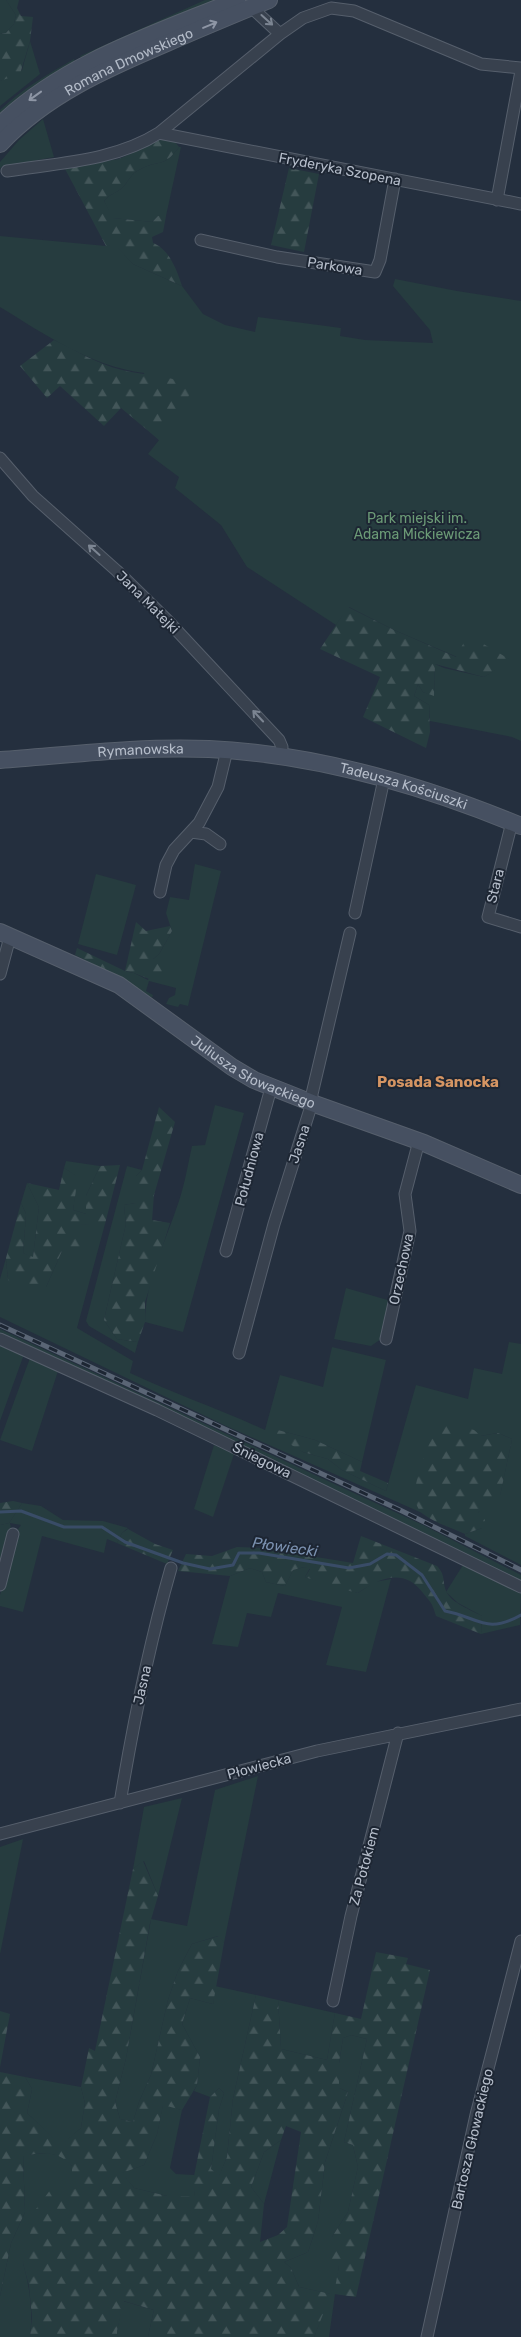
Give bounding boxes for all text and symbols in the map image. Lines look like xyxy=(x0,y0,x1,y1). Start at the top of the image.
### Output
one-way arrow xyxy=(260,14,273,25)
one-way arrow xyxy=(202,19,217,29)
street label: Romana Dmowskiego xyxy=(62,25,196,100)
one-way arrow xyxy=(28,91,42,101)
street label: Fryderyka Szopena xyxy=(277,149,403,190)
street label: Parkowa xyxy=(306,254,364,279)
park label: Park miejski im. Adama Mickiewicza xyxy=(354,510,480,543)
one-way arrow xyxy=(88,544,101,556)
street label: Jana Matejki xyxy=(112,567,183,638)
one-way arrow xyxy=(252,709,264,722)
street label: Rymanowska xyxy=(97,740,184,761)
street label: Tadeusza Kościuszki xyxy=(338,759,469,813)
street label: Stara xyxy=(483,867,508,905)
street label: Juliusza Słowackiego xyxy=(187,1032,318,1112)
district label: Posada Sanocka xyxy=(377,1073,499,1091)
street label: Jasna xyxy=(285,1123,314,1166)
street label: Południowa xyxy=(231,1130,268,1208)
street label: Orzechowa xyxy=(386,1232,417,1306)
street label: Śniegowa xyxy=(230,1438,294,1482)
water label: Płowiecki xyxy=(251,1534,319,1561)
street label: Jasna xyxy=(130,1664,155,1706)
street label: Płowiecka xyxy=(225,1750,293,1783)
street label: Za Potokiem xyxy=(346,1825,383,1907)
street label: Bartosza Głowackiego xyxy=(448,2067,497,2211)

